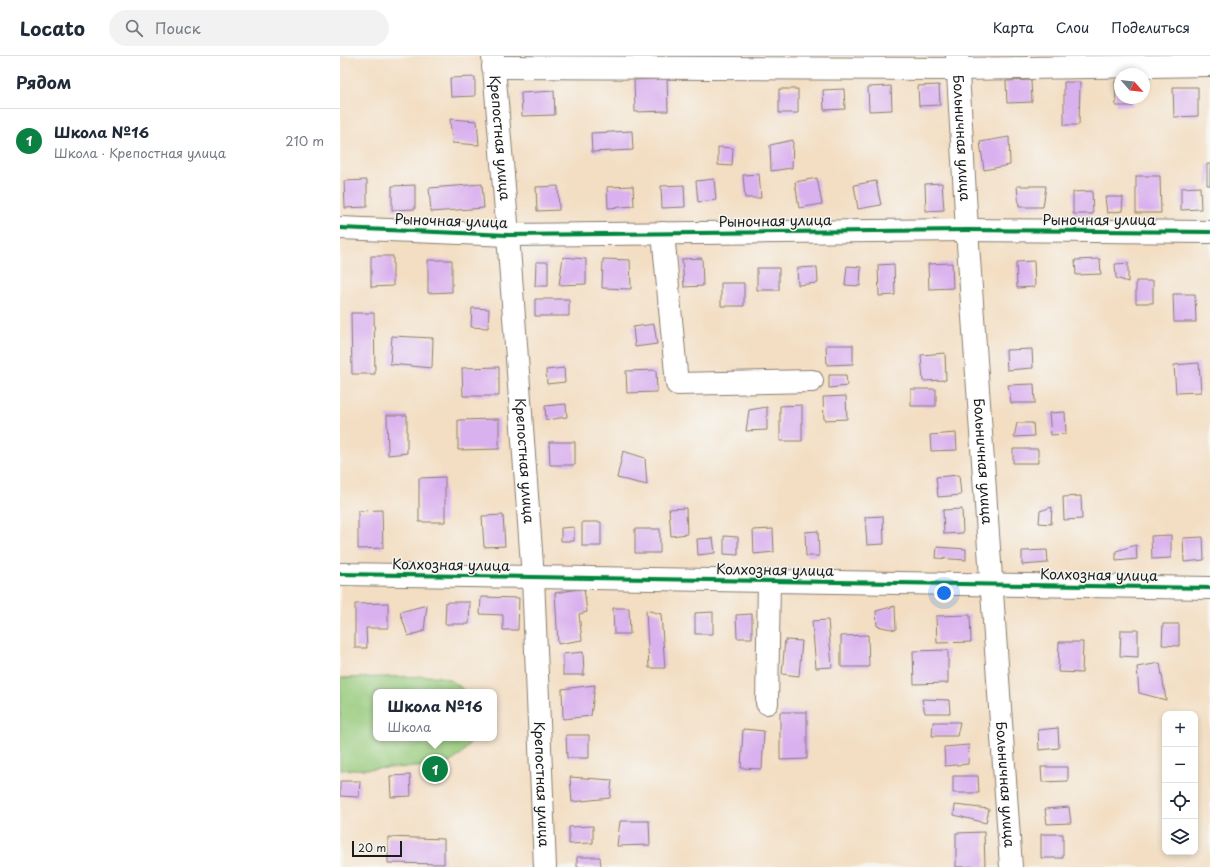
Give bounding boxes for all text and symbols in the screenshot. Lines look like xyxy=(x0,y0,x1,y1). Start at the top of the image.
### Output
search box xyxy=(109,10,389,46)
text: Locato xyxy=(20,14,85,42)
text: Поиск xyxy=(155,16,201,39)
icon: search xyxy=(123,17,145,39)
text: Карта xyxy=(993,17,1034,38)
text: Слои xyxy=(1056,17,1089,38)
text: Поделиться xyxy=(1111,17,1190,38)
north arrow xyxy=(1114,68,1150,104)
text: Рядом xyxy=(16,69,71,95)
street label: Крепостная улица xyxy=(485,74,516,201)
street label: Больничная улица xyxy=(948,74,976,202)
text: Школа №16 xyxy=(54,120,149,143)
text: 1 xyxy=(26,131,32,150)
text: 210 m xyxy=(285,131,324,150)
text: Школа · Крепостная улица xyxy=(54,143,226,162)
street label: Рыночная улица xyxy=(394,208,508,233)
street label: Рыночная улица xyxy=(718,209,832,232)
street label: Рыночная улица xyxy=(1042,209,1156,230)
street label: Крепостная улица xyxy=(510,397,540,524)
street label: Больничная улица xyxy=(969,397,998,525)
street label: Колхозная улица xyxy=(392,553,510,576)
street label: Колхозная улица xyxy=(716,558,834,581)
street label: Колхозная улица xyxy=(1040,563,1158,586)
your location xyxy=(934,583,954,603)
popup xyxy=(373,689,497,741)
text: Школа №16 xyxy=(388,694,482,717)
map controls xyxy=(1162,711,1198,855)
button: + xyxy=(1162,711,1198,747)
text: Школа xyxy=(388,717,431,736)
street label: Крепостная улица xyxy=(529,721,555,848)
street label: Больничная улица xyxy=(991,721,1021,848)
button: − xyxy=(1162,747,1198,783)
pin: 1 xyxy=(422,754,448,784)
button: locate xyxy=(1162,783,1198,819)
button: layers xyxy=(1162,819,1198,855)
scale bar xyxy=(352,839,402,858)
text: 20 m xyxy=(358,839,386,856)

